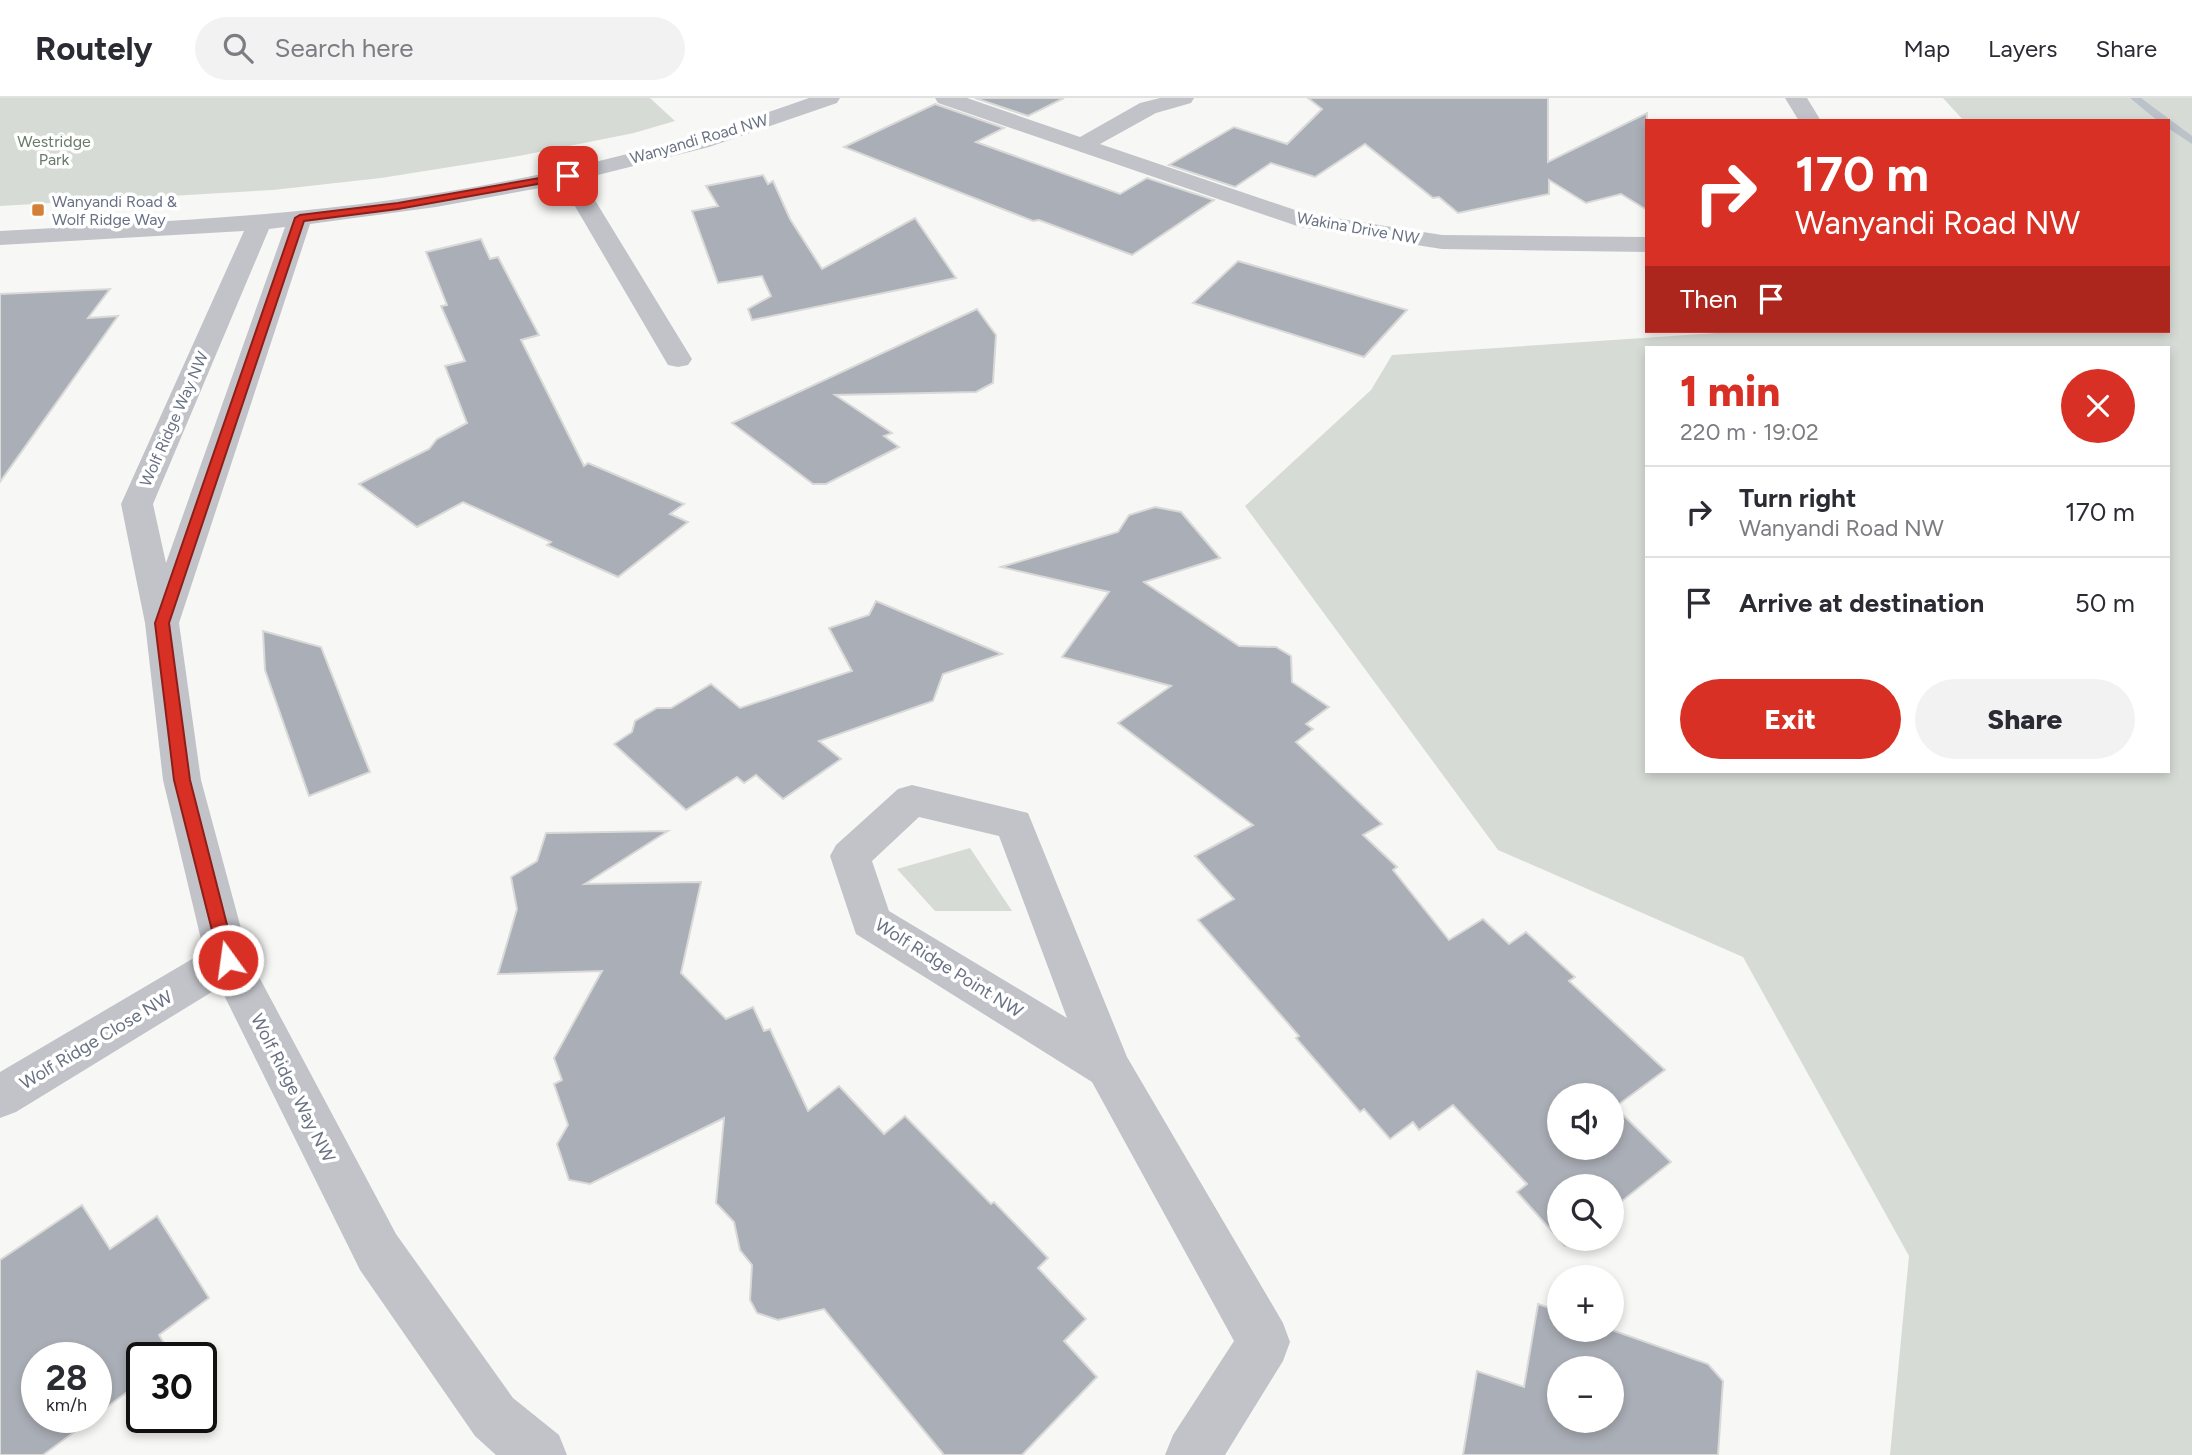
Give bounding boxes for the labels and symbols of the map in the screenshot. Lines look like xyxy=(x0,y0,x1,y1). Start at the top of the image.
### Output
street label: Wanyandi Road NW xyxy=(628,110,771,168)
park label: Westridge Park xyxy=(17,132,91,169)
pin xyxy=(538,146,598,206)
place label: Wanyandi Road & Wolf Ridge Way xyxy=(52,192,178,229)
marker: Wanyandi Road & Wolf Ridge Way xyxy=(30,202,46,218)
street label: Wakina Drive NW xyxy=(1295,208,1421,248)
street label: Wolf Ridge Way NW xyxy=(136,348,213,489)
street label: Wolf Ridge Point NW xyxy=(871,914,1028,1023)
position arrow xyxy=(191,923,265,997)
street label: Wolf Ridge Close NW xyxy=(16,985,177,1094)
street label: Wolf Ridge Way NW xyxy=(246,1010,340,1167)
speed limit sign: 30 xyxy=(126,1342,217,1433)

